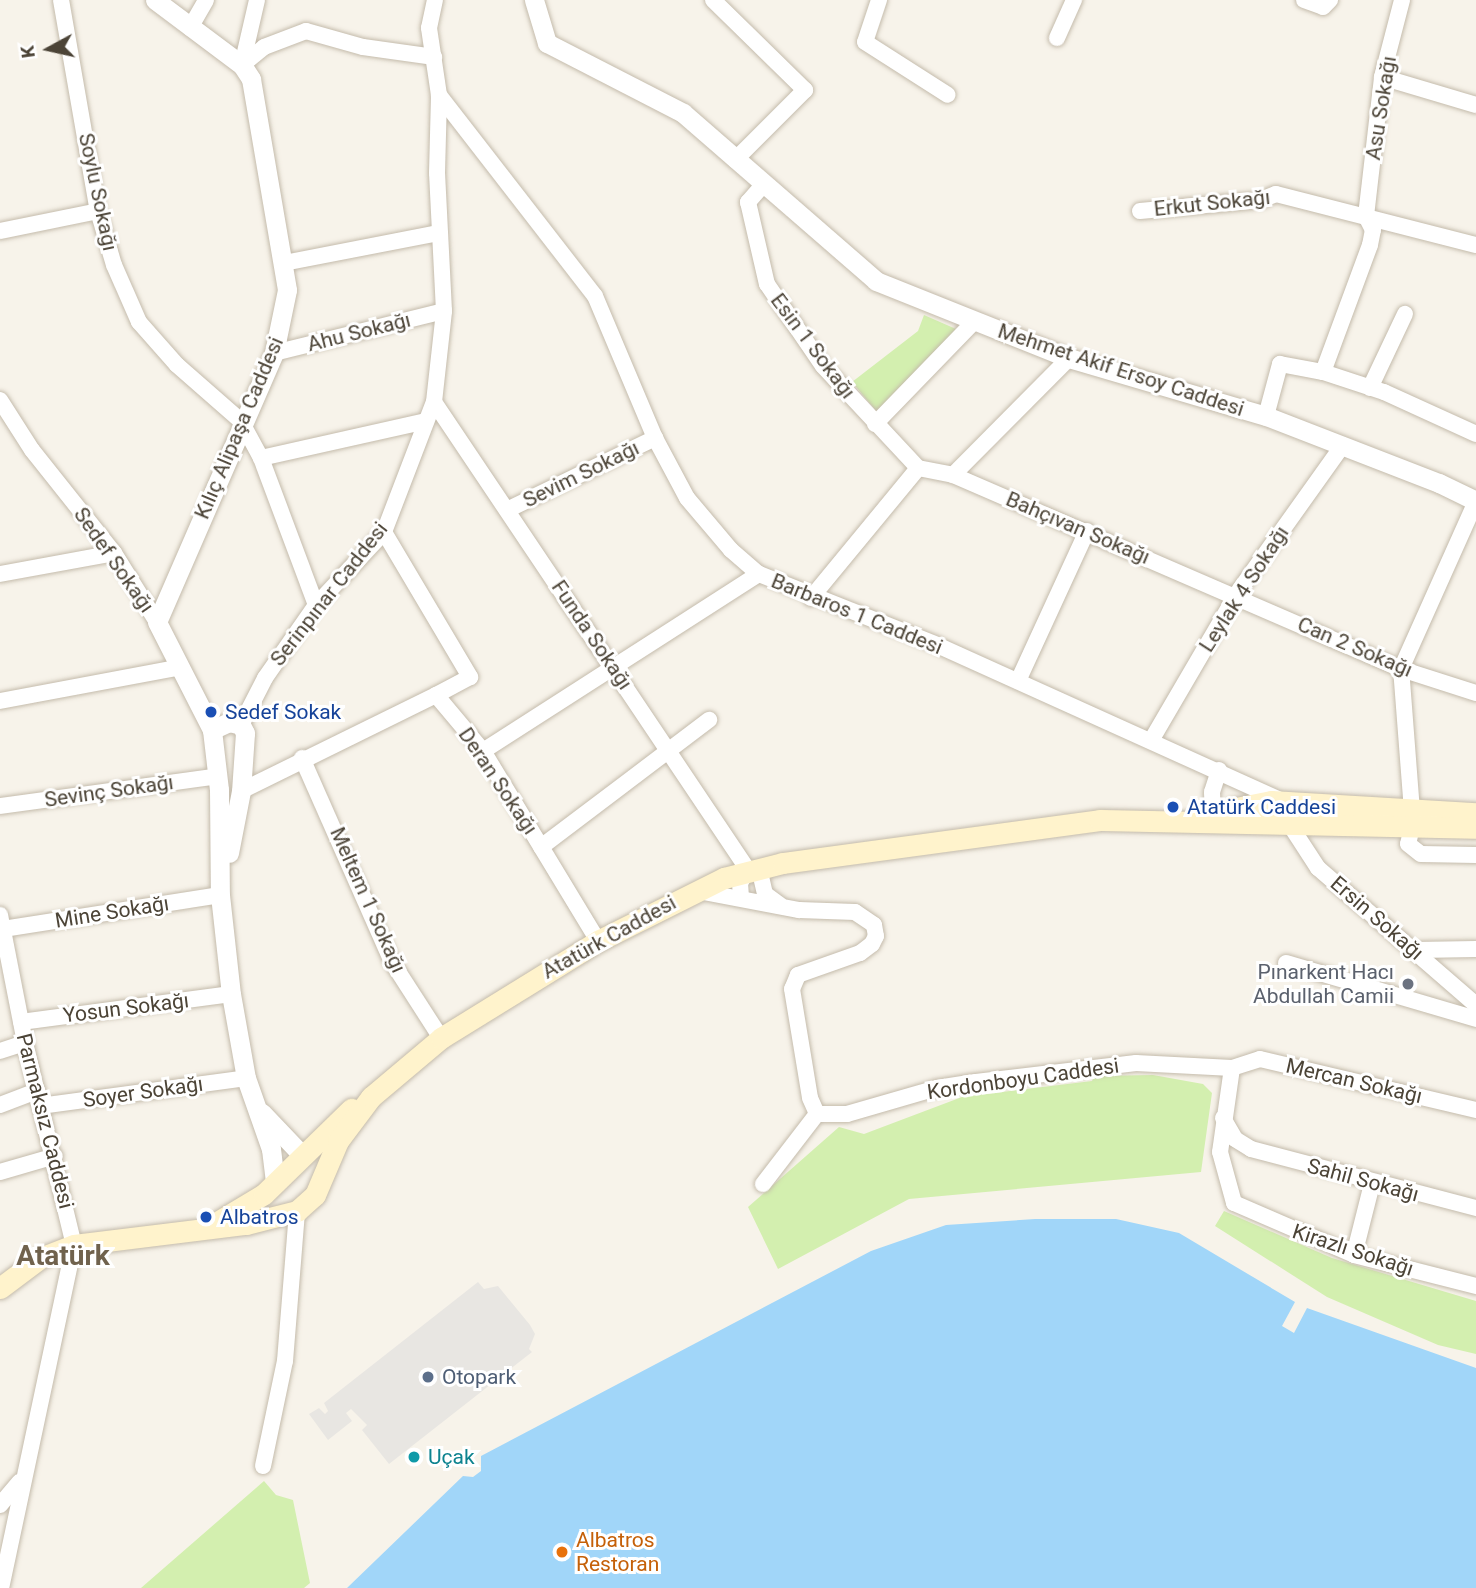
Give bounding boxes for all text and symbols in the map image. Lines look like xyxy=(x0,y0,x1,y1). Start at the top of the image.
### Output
north arrow xyxy=(14,14,84,84)
text: K xyxy=(15,44,40,60)
street label: Asu Sokağı xyxy=(1360,54,1402,162)
street label: Soylu Sokağı xyxy=(73,131,123,253)
street label: Erkut Sokağı xyxy=(1153,184,1271,222)
street label: Esin 1 Sokağı xyxy=(765,288,861,404)
street label: Ahu Sokağı xyxy=(305,307,413,357)
street label: Mehmet Akif Ersoy Caddesi xyxy=(995,318,1247,422)
street label: Kılıç Alipaşa Caddesi xyxy=(189,333,289,523)
street label: Sevim Sokağı xyxy=(519,435,643,513)
street label: Bahçıvan Sokağı xyxy=(1002,486,1154,570)
street label: Sedef Sokağı xyxy=(69,503,159,617)
street label: Serinpınar Caddesi xyxy=(265,517,393,671)
street label: Leylak 4 Sokağı xyxy=(1194,521,1294,657)
street label: Barbaros 1 Caddesi xyxy=(768,568,946,660)
street label: Funda Sokağı xyxy=(546,576,638,694)
street label: Can 2 Sokağı xyxy=(1294,611,1416,683)
place label: Sedef Sokak xyxy=(225,699,341,725)
marker: Sedef Sokak xyxy=(203,704,219,720)
street label: Deran Sokağı xyxy=(453,723,543,839)
street label: Sevinç Sokağı xyxy=(43,769,175,813)
place label: Atatürk Caddesi xyxy=(1187,794,1336,820)
marker: Atatürk Caddesi xyxy=(1165,799,1181,815)
street label: Meltem 1 Sokağı xyxy=(325,823,411,977)
street label: Ersin Sokağı xyxy=(1325,871,1429,965)
street label: Atatürk Caddesi xyxy=(538,890,680,984)
street label: Mine Sokağı xyxy=(53,891,171,933)
place label: Pınarkent Hacı Abdullah Camii xyxy=(1253,959,1394,1009)
marker: Pınarkent Hacı Abdullah Camii xyxy=(1400,976,1416,992)
street label: Yosun Sokağı xyxy=(62,988,190,1028)
street label: Parmaksız Caddesi xyxy=(11,1031,79,1211)
street label: Kordonboyu Caddesi xyxy=(925,1053,1121,1105)
street label: Mercan Sokağı xyxy=(1283,1053,1425,1109)
street label: Soyer Sokağı xyxy=(81,1071,205,1113)
street label: Sahil Sokağı xyxy=(1304,1153,1422,1207)
place label: Albatros xyxy=(220,1204,299,1230)
marker: Albatros xyxy=(198,1209,214,1225)
street label: Kirazlı Sokağı xyxy=(1289,1219,1417,1281)
district label: Atatürk xyxy=(16,1239,110,1273)
place label: Otopark xyxy=(442,1364,516,1390)
marker: Otopark xyxy=(420,1369,436,1385)
place label: Uçak xyxy=(428,1444,475,1470)
marker: Uçak xyxy=(406,1449,422,1465)
place label: Albatros Restoran xyxy=(576,1527,659,1577)
marker: Albatros Restoran xyxy=(554,1544,570,1560)

